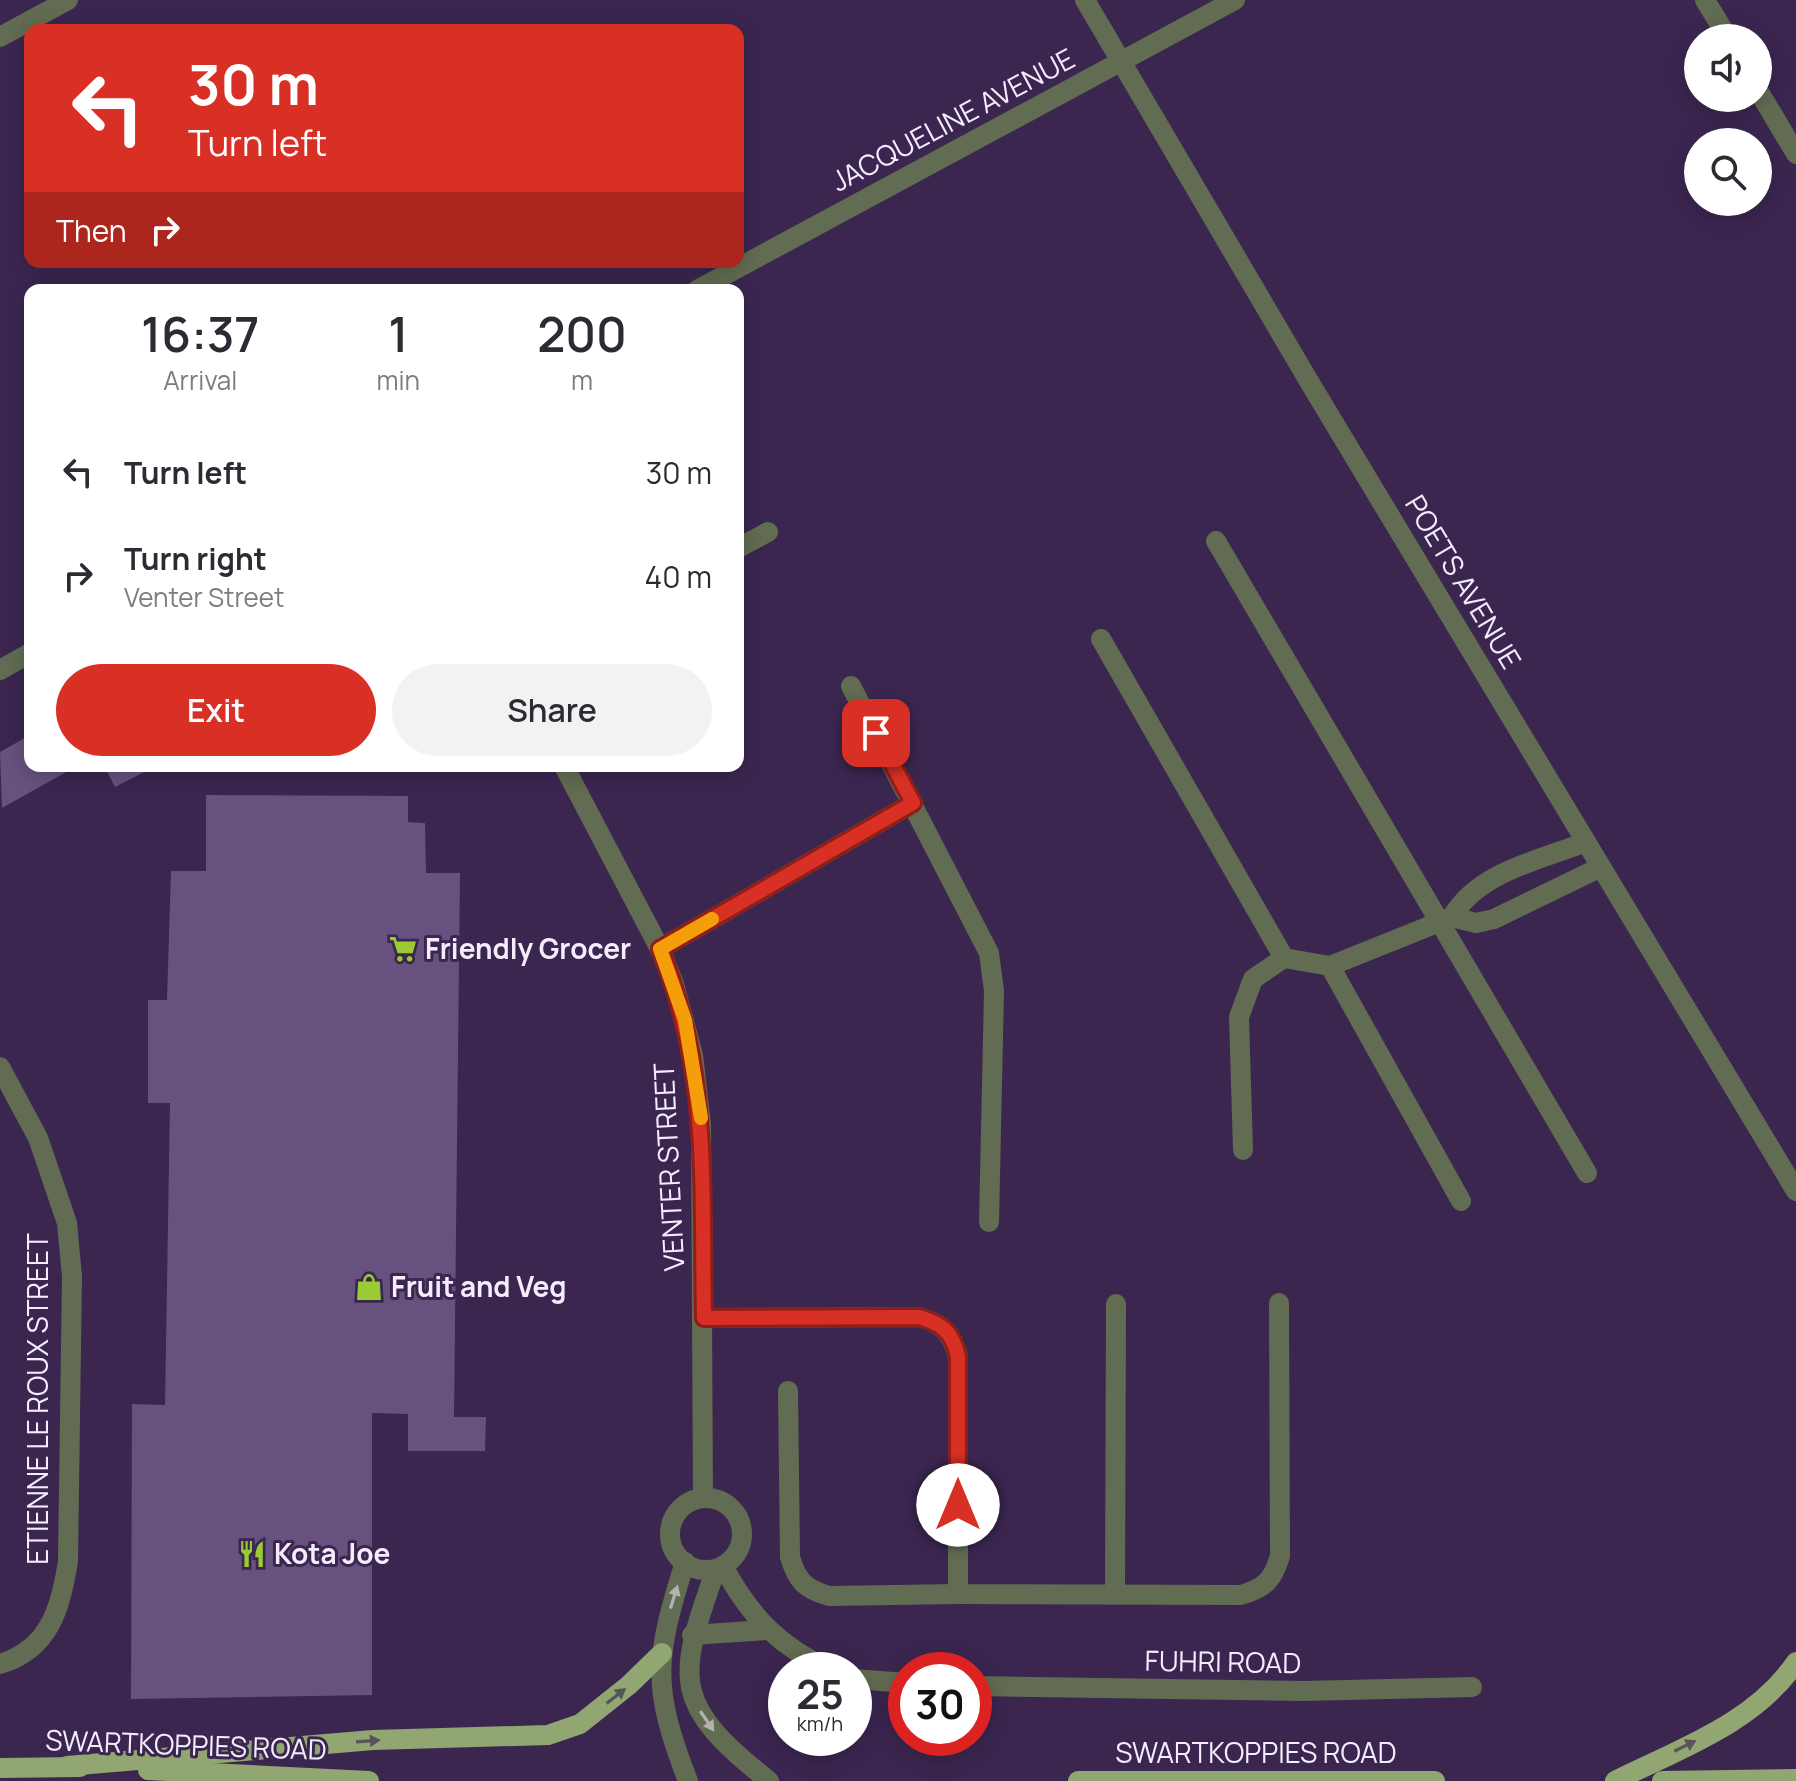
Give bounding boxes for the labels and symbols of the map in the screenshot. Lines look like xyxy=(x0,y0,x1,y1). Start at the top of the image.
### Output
street label: JACQUELINE AVENUE xyxy=(824,39,1081,199)
street label: POETS AVENUE xyxy=(1397,488,1531,675)
pin xyxy=(842,699,910,767)
place label: Friendly Grocer xyxy=(425,929,631,967)
supermarket icon: Friendly Grocer xyxy=(388,934,418,964)
street label: VENTER STREET xyxy=(644,1062,692,1272)
street label: ETIENNE LE ROUX STREET xyxy=(18,1233,56,1565)
place label: Fruit and Veg xyxy=(391,1267,567,1305)
shop icon: Fruit and Veg xyxy=(354,1272,384,1302)
position arrow xyxy=(916,1463,1000,1547)
place label: Kota Joe xyxy=(274,1534,390,1572)
restaurant icon: Kota Joe xyxy=(237,1539,267,1569)
one-way arrow xyxy=(668,1585,681,1609)
street label: FUHRI ROAD xyxy=(1144,1641,1302,1681)
speed limit sign: 30 xyxy=(888,1652,992,1756)
one-way arrow xyxy=(606,1688,626,1704)
one-way arrow xyxy=(700,1711,715,1732)
street label: SWARTKOPPIES ROAD xyxy=(45,1720,327,1768)
street label: SWARTKOPPIES ROAD xyxy=(1115,1733,1397,1771)
one-way arrow xyxy=(355,1734,380,1747)
one-way arrow xyxy=(1674,1739,1697,1753)

